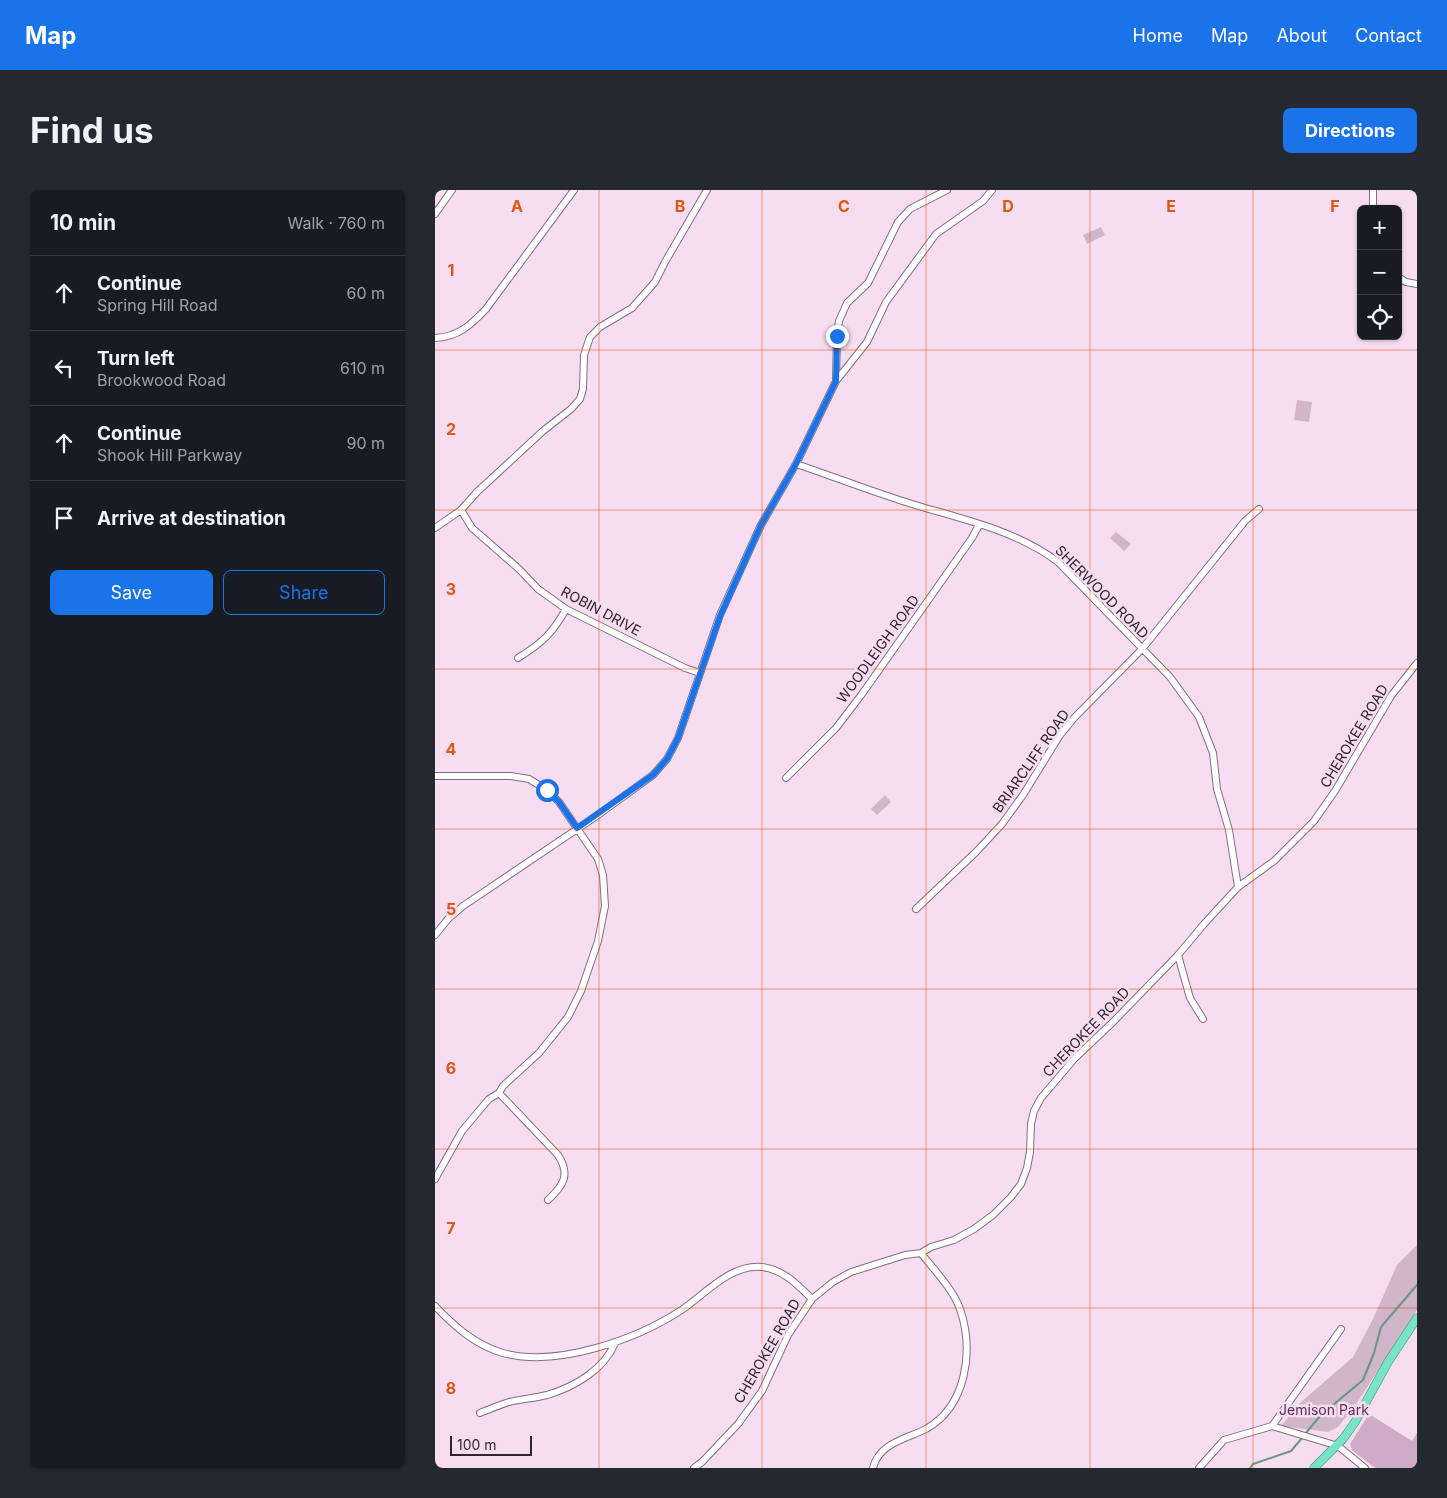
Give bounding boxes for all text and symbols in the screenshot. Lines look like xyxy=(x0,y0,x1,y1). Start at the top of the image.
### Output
text: Map xyxy=(25,21,76,50)
text: Home xyxy=(1133,25,1183,46)
text: Map xyxy=(1211,25,1248,46)
text: About xyxy=(1276,25,1327,46)
text: Contact xyxy=(1355,25,1422,46)
button: Directions xyxy=(1283,108,1417,153)
text: Find us xyxy=(30,109,154,151)
text: A xyxy=(511,196,523,216)
text: B xyxy=(675,196,685,216)
text: C xyxy=(838,196,850,216)
text: D xyxy=(1002,196,1014,216)
text: E xyxy=(1166,196,1176,216)
text: F xyxy=(1330,196,1340,216)
map controls xyxy=(1357,205,1402,340)
button: + xyxy=(1357,205,1402,250)
text: 10 min xyxy=(50,210,116,235)
text: Walk · 760 m xyxy=(287,213,385,233)
button: − xyxy=(1357,250,1402,295)
text: 1 xyxy=(448,260,454,280)
text: Continue xyxy=(97,272,182,295)
icon: ahead xyxy=(50,279,78,307)
text: 60 m xyxy=(346,283,385,303)
text: Spring Hill Road xyxy=(97,295,218,315)
button: locate xyxy=(1357,295,1402,340)
route end xyxy=(826,325,849,348)
text: Turn left xyxy=(97,347,175,370)
icon: left xyxy=(50,354,78,382)
text: 610 m xyxy=(340,358,385,378)
text: Brookwood Road xyxy=(97,370,226,390)
text: 2 xyxy=(446,419,456,439)
text: Continue xyxy=(97,422,182,445)
icon: ahead xyxy=(50,429,78,457)
text: 90 m xyxy=(346,433,385,453)
text: Shook Hill Parkway xyxy=(97,445,242,465)
icon: arrive xyxy=(50,504,78,532)
text: Arrive at destination xyxy=(97,507,286,530)
street label: SHERWOOD ROAD xyxy=(1052,541,1153,642)
button: Save xyxy=(50,570,213,615)
button: Share xyxy=(223,570,385,615)
text: 3 xyxy=(446,579,456,599)
street label: ROBIN DRIVE xyxy=(558,582,644,639)
street label: WOODLEIGH ROAD xyxy=(833,591,922,706)
street label: CHEROKEE ROAD xyxy=(1316,681,1391,791)
street label: BRIARCLIFF ROAD xyxy=(989,706,1073,816)
text: 4 xyxy=(446,739,457,759)
route start xyxy=(536,779,559,802)
text: 5 xyxy=(446,899,456,919)
street label: CHEROKEE ROAD xyxy=(1039,983,1133,1080)
text: 6 xyxy=(446,1058,456,1078)
text: 7 xyxy=(446,1218,456,1238)
street label: CHEROKEE ROAD xyxy=(730,1295,803,1406)
text: 8 xyxy=(446,1378,456,1398)
park label: Jemison Park xyxy=(1279,1401,1369,1418)
scale bar xyxy=(450,1433,533,1456)
text: 100 m xyxy=(457,1436,497,1453)

